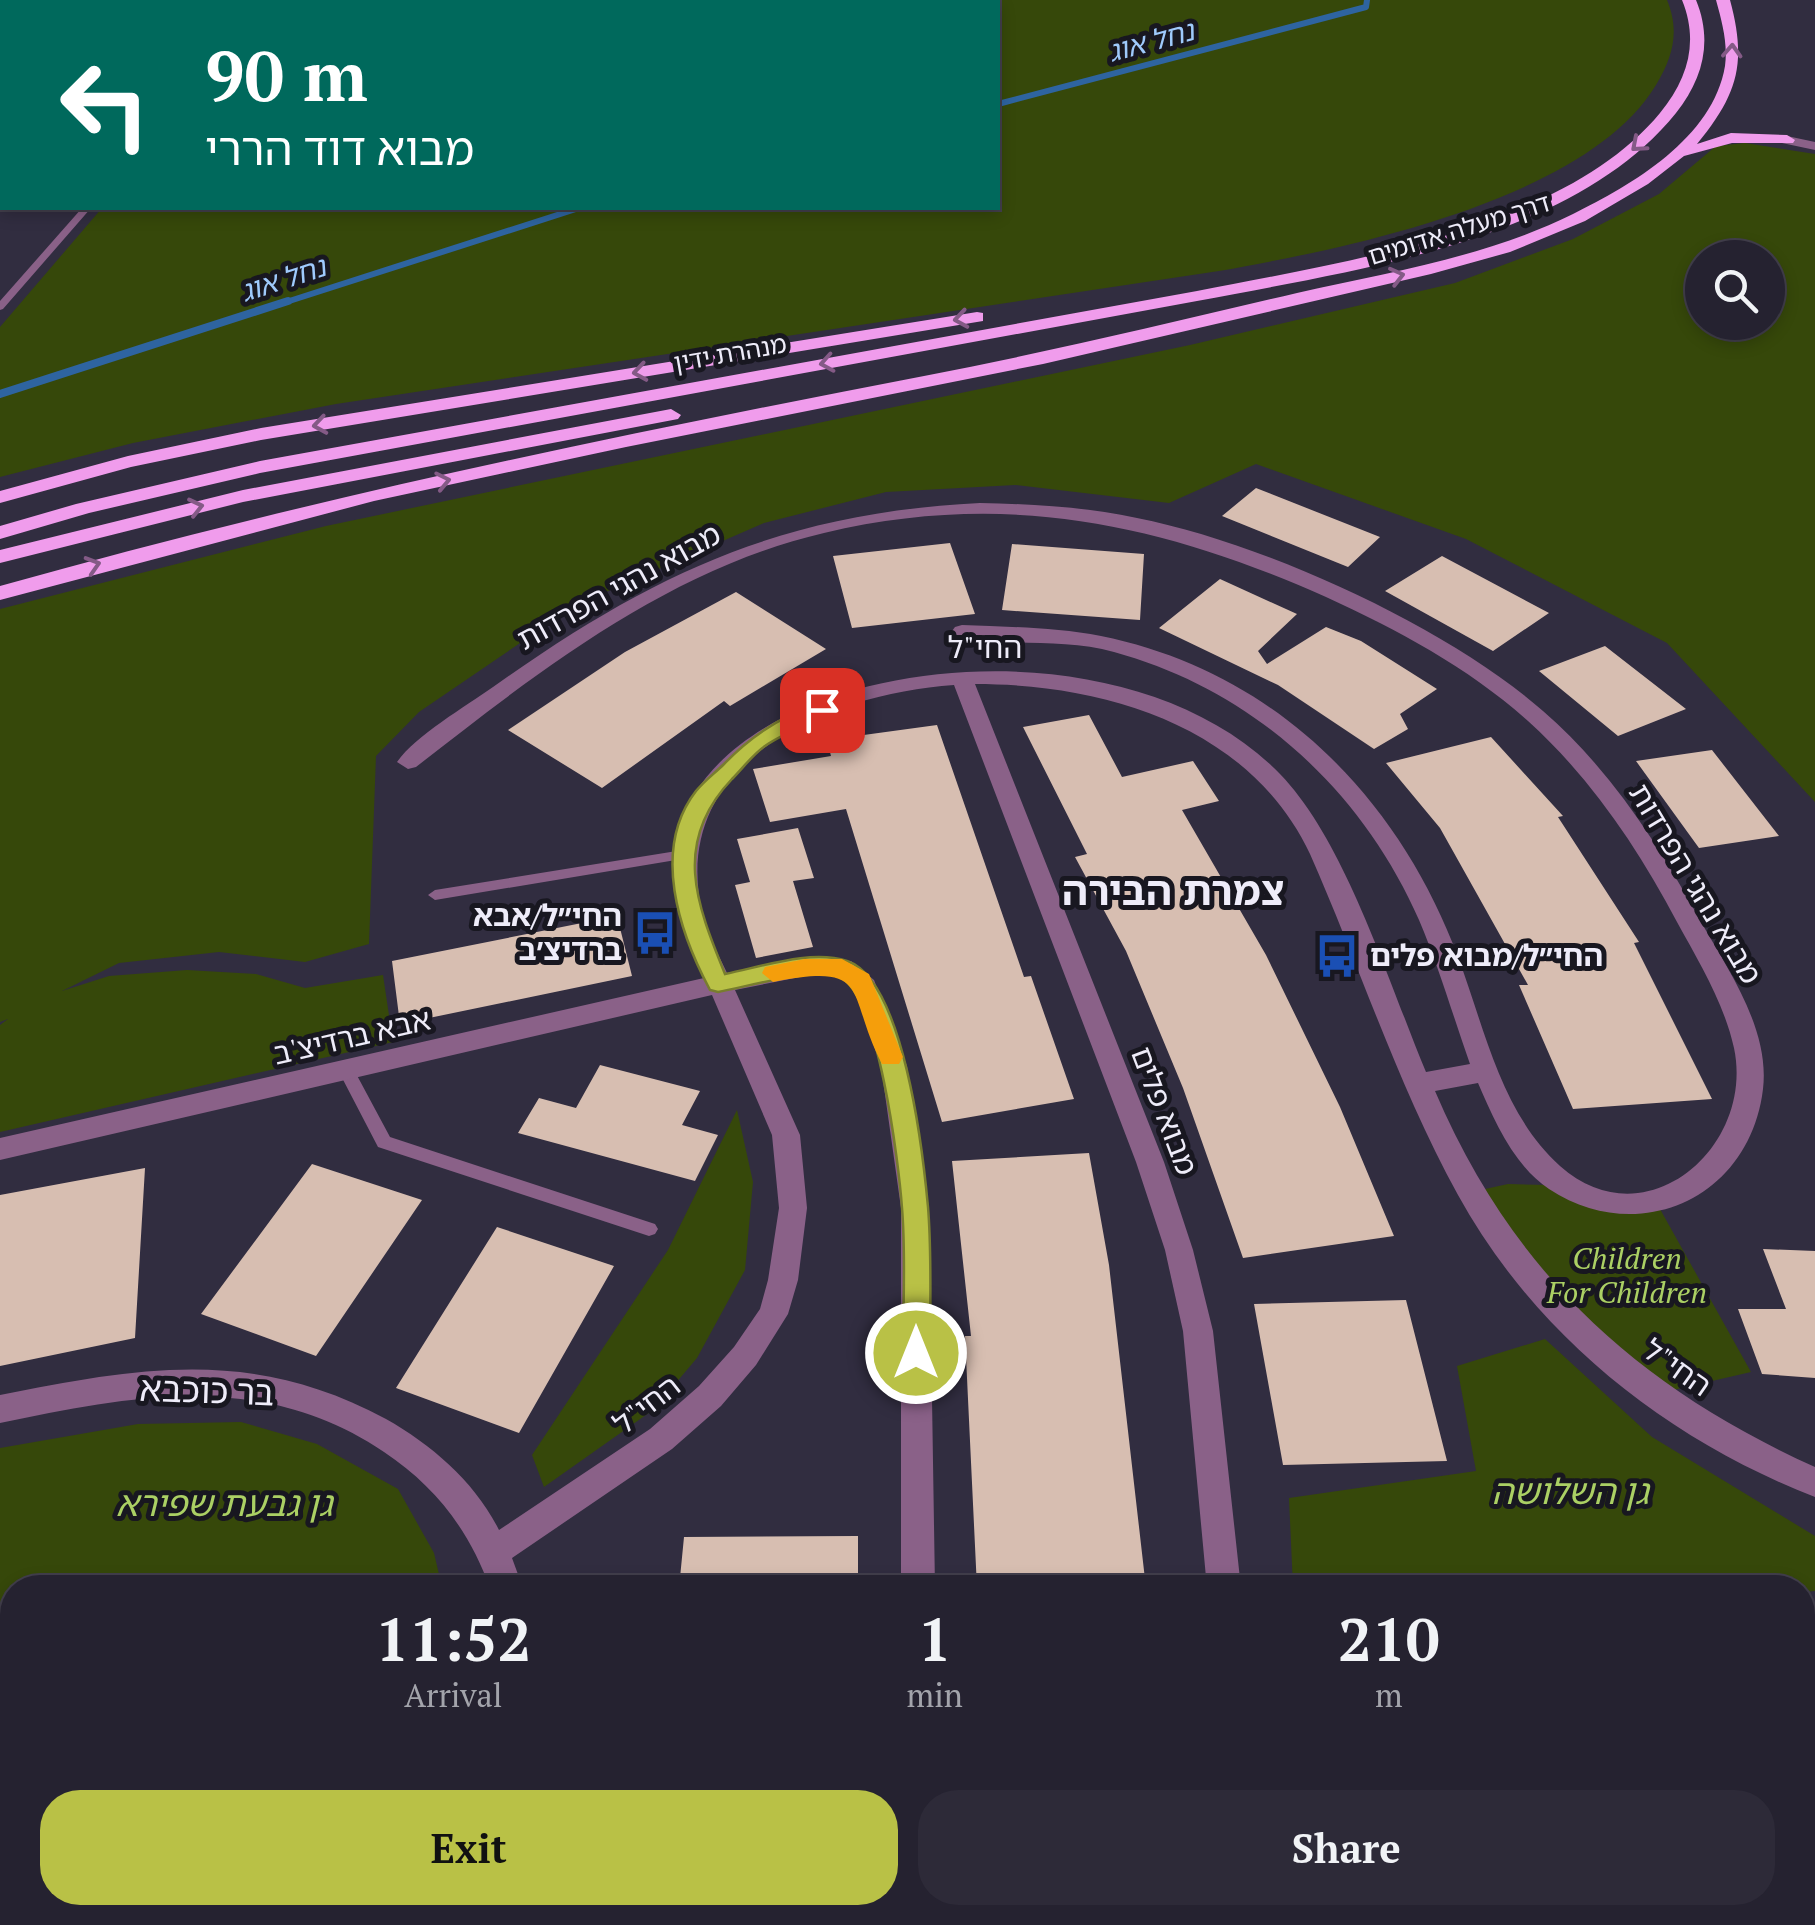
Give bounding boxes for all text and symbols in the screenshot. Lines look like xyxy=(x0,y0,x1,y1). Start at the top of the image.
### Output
water label: נחל אוג xyxy=(1104,11,1200,70)
text: 90 m xyxy=(205,28,368,121)
icon: left xyxy=(40,40,170,170)
one-way arrow xyxy=(1721,43,1742,59)
text: מבוא דוד הררי xyxy=(205,118,474,178)
one-way arrow xyxy=(1631,134,1649,152)
street label: דרך מעלה אדומים xyxy=(1364,185,1554,272)
map controls xyxy=(1685,240,1785,340)
button: search xyxy=(1685,240,1785,340)
water label: נחל אוג xyxy=(236,247,332,310)
one-way arrow xyxy=(1388,267,1405,288)
one-way arrow xyxy=(953,308,969,329)
street label: מנהרת ידין xyxy=(671,326,789,379)
one-way arrow xyxy=(819,352,835,373)
one-way arrow xyxy=(632,361,649,382)
one-way arrow xyxy=(311,414,328,435)
one-way arrow xyxy=(435,472,452,493)
one-way arrow xyxy=(187,498,204,519)
street label: מבוא נהגי הפרדות xyxy=(509,514,728,659)
one-way arrow xyxy=(84,556,101,577)
street label: החי"ל xyxy=(948,627,1022,667)
pin xyxy=(780,668,865,753)
icon: arrive xyxy=(795,683,850,738)
street label: מבוא נהגי הפרדות xyxy=(1620,776,1772,991)
district label: צמרת הבירה xyxy=(1062,863,1284,916)
place label: החי״ל/אבא ברדיצ׳ב xyxy=(473,895,622,969)
bus stop icon: החי״ל/אבא ברדיצ׳ב xyxy=(631,909,679,957)
bus stop icon: החי״ל/מבוא פלים xyxy=(1313,932,1361,980)
place label: החי״ל/מבוא פלים xyxy=(1370,935,1603,975)
street label: אבא ברדיצ'ב xyxy=(269,999,434,1074)
street label: מבוא פלים xyxy=(1122,1041,1208,1180)
park label: Children For Children xyxy=(1546,1238,1707,1312)
position arrow xyxy=(864,1301,968,1405)
street label: החי"ל xyxy=(1636,1329,1720,1405)
street label: בר כוכבא xyxy=(139,1365,275,1415)
street label: החי"ל xyxy=(605,1365,688,1443)
park label: גן השלושה xyxy=(1492,1468,1651,1514)
park label: גן גבעת שפירא xyxy=(116,1480,335,1526)
text: 11:52 xyxy=(375,1599,531,1678)
text: 1 xyxy=(918,1599,952,1678)
text: 210 xyxy=(1338,1599,1440,1678)
text: Arrival xyxy=(404,1674,502,1716)
text: min xyxy=(907,1674,963,1716)
text: m xyxy=(1375,1674,1403,1716)
button: Exit xyxy=(40,1790,898,1905)
button: Share xyxy=(918,1790,1775,1905)

